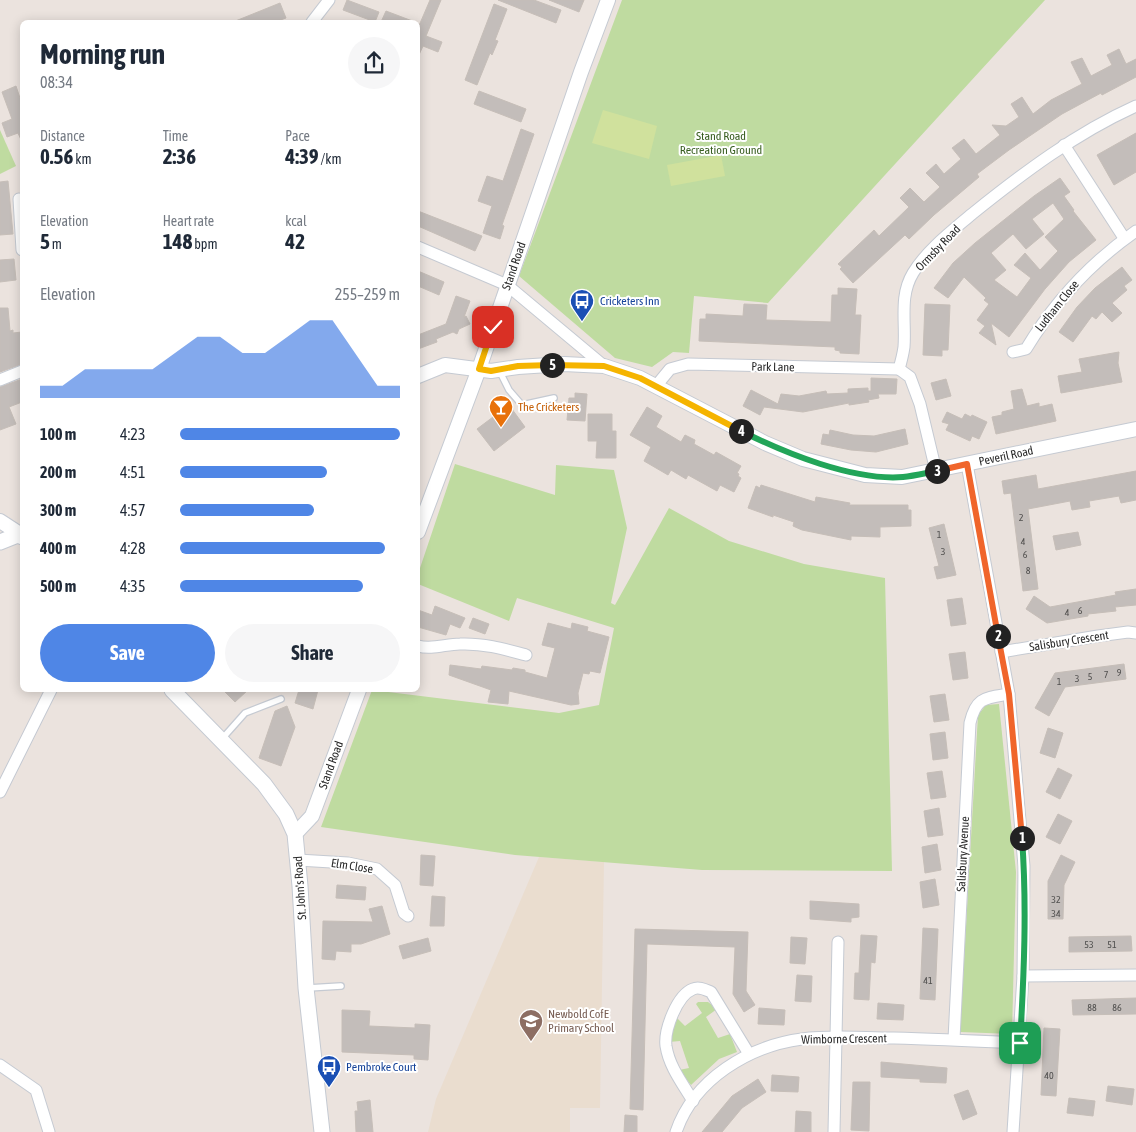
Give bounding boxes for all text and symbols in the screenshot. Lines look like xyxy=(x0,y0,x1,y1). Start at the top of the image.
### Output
button: share xyxy=(348,37,400,89)
text: Morning run xyxy=(40,38,165,70)
text: 08:34 xyxy=(40,73,73,91)
text: Distance xyxy=(40,128,85,144)
text: Time xyxy=(163,128,188,144)
text: Pace xyxy=(285,128,310,144)
park label: Stand Road Recreation Ground xyxy=(680,129,762,157)
text: 0.56 xyxy=(40,144,73,168)
text: 2:36 xyxy=(163,144,196,168)
text: 4:39 xyxy=(285,144,319,168)
text: km xyxy=(73,151,92,167)
text: /km xyxy=(319,151,342,167)
text: Elevation xyxy=(40,213,89,229)
text: Heart rate xyxy=(163,213,214,229)
text: kcal xyxy=(285,213,307,229)
street label: Ormsby Road xyxy=(913,222,963,274)
text: 5 xyxy=(40,229,50,253)
text: 148 xyxy=(163,229,192,253)
text: 42 xyxy=(285,229,305,253)
text: m xyxy=(50,236,62,252)
text: bpm xyxy=(192,236,218,252)
street label: Stand Road xyxy=(499,240,529,292)
street label: Ludham Close xyxy=(1032,278,1082,334)
text: Elevation xyxy=(40,285,95,303)
text: 255–259 m xyxy=(335,285,400,303)
bus stop icon: Cricketers Inn xyxy=(569,288,595,322)
place label: Cricketers Inn xyxy=(600,294,660,308)
pin xyxy=(472,306,514,348)
icon: check xyxy=(479,313,507,341)
pin: 5 xyxy=(540,352,564,378)
text: 5 xyxy=(549,357,556,373)
street label: Park Lane xyxy=(751,360,795,374)
bar icon: The Cricketers xyxy=(488,394,514,428)
place label: The Cricketers xyxy=(518,400,579,414)
pin: 4 xyxy=(728,418,754,444)
text: 4 xyxy=(738,423,745,439)
text: 100 m xyxy=(40,425,76,443)
text: 4:23 xyxy=(120,425,145,443)
street label: Peveril Road xyxy=(977,443,1035,469)
pin: 3 xyxy=(924,458,950,484)
text: 200 m xyxy=(40,463,76,481)
text: 4:51 xyxy=(120,463,145,481)
text: 3 xyxy=(934,463,941,479)
text: 300 m xyxy=(40,501,76,519)
text: 4:57 xyxy=(120,501,145,519)
house number: 2 xyxy=(1019,512,1024,523)
house number: 1 xyxy=(937,529,942,540)
house number: 4 xyxy=(1021,536,1026,547)
text: 400 m xyxy=(40,539,76,557)
text: 4:28 xyxy=(120,539,145,557)
house number: 3 xyxy=(941,546,946,557)
house number: 6 xyxy=(1023,549,1028,560)
house number: 8 xyxy=(1026,565,1031,576)
text: 500 m xyxy=(40,577,76,595)
text: 4:35 xyxy=(120,577,145,595)
house number: 6 xyxy=(1078,605,1083,616)
house number: 4 xyxy=(1065,607,1070,618)
button: Save xyxy=(40,624,215,682)
button: Share xyxy=(225,624,400,682)
pin: 2 xyxy=(986,624,1010,648)
text: 2 xyxy=(995,628,1002,644)
street label: Salisbury Crescent xyxy=(1028,628,1110,654)
house number: 9 xyxy=(1117,667,1122,678)
house number: 7 xyxy=(1104,669,1109,680)
house number: 5 xyxy=(1088,671,1093,682)
house number: 3 xyxy=(1075,673,1080,684)
house number: 1 xyxy=(1057,676,1062,687)
street label: Stand Road xyxy=(316,739,346,791)
street label: Salisbury Avenue xyxy=(954,816,972,892)
pin: 1 xyxy=(1010,826,1034,850)
text: 1 xyxy=(1019,830,1026,846)
street label: St. John's Road xyxy=(291,856,309,920)
street label: Elm Close xyxy=(330,856,374,876)
house number: 32 xyxy=(1051,894,1061,905)
house number: 34 xyxy=(1051,908,1061,919)
house number: 53 xyxy=(1084,939,1094,950)
house number: 51 xyxy=(1107,939,1117,950)
house number: 41 xyxy=(923,975,933,986)
house number: 88 xyxy=(1087,1002,1097,1013)
house number: 86 xyxy=(1112,1002,1122,1013)
place label: Newbold CofE Primary School xyxy=(548,1007,615,1035)
school or university icon: Newbold CofE Primary School xyxy=(518,1008,544,1042)
pin xyxy=(999,1022,1041,1064)
icon: arrive xyxy=(1006,1029,1034,1057)
street label: Wimborne Crescent xyxy=(801,1031,887,1047)
bus stop icon: Pembroke Court xyxy=(316,1054,342,1088)
place label: Pembroke Court xyxy=(346,1060,417,1074)
house number: 40 xyxy=(1044,1070,1054,1081)

